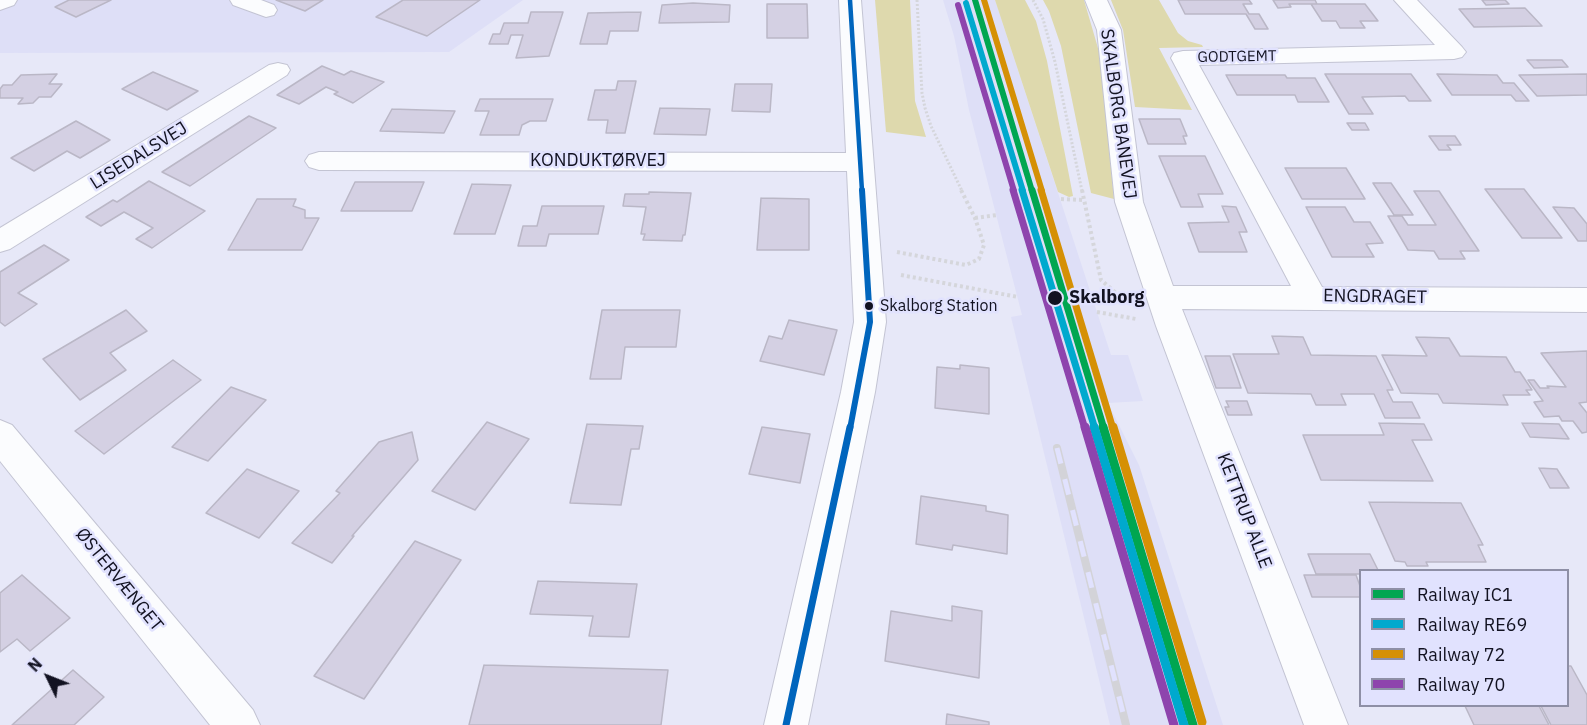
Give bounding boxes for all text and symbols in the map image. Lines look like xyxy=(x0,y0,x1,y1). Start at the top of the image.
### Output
street label: SKALBORG BANEVEJ xyxy=(1095,28,1141,200)
street label: GODTGEMT xyxy=(1197,47,1277,67)
street label: LISEDALSVEJ xyxy=(86,118,192,194)
street label: KONDUKTØRVEJ xyxy=(530,150,666,172)
street label: ENGDRAGET xyxy=(1323,285,1427,309)
place label: Skalborg xyxy=(1069,287,1144,309)
marker: Skalborg xyxy=(1046,289,1064,307)
place label: Skalborg Station xyxy=(880,296,998,316)
marker: Skalborg Station xyxy=(863,300,875,312)
street label: KETTRUP ALLE xyxy=(1212,450,1276,572)
street label: ØSTERVÆNGET xyxy=(71,524,167,636)
legend xyxy=(1359,569,1569,707)
text: Railway IC1 xyxy=(1417,583,1513,606)
text: Railway RE69 xyxy=(1417,613,1527,636)
text: Railway 72 xyxy=(1417,643,1505,666)
north arrow xyxy=(18,647,78,707)
text: N xyxy=(24,654,46,676)
text: Railway 70 xyxy=(1417,673,1505,696)

